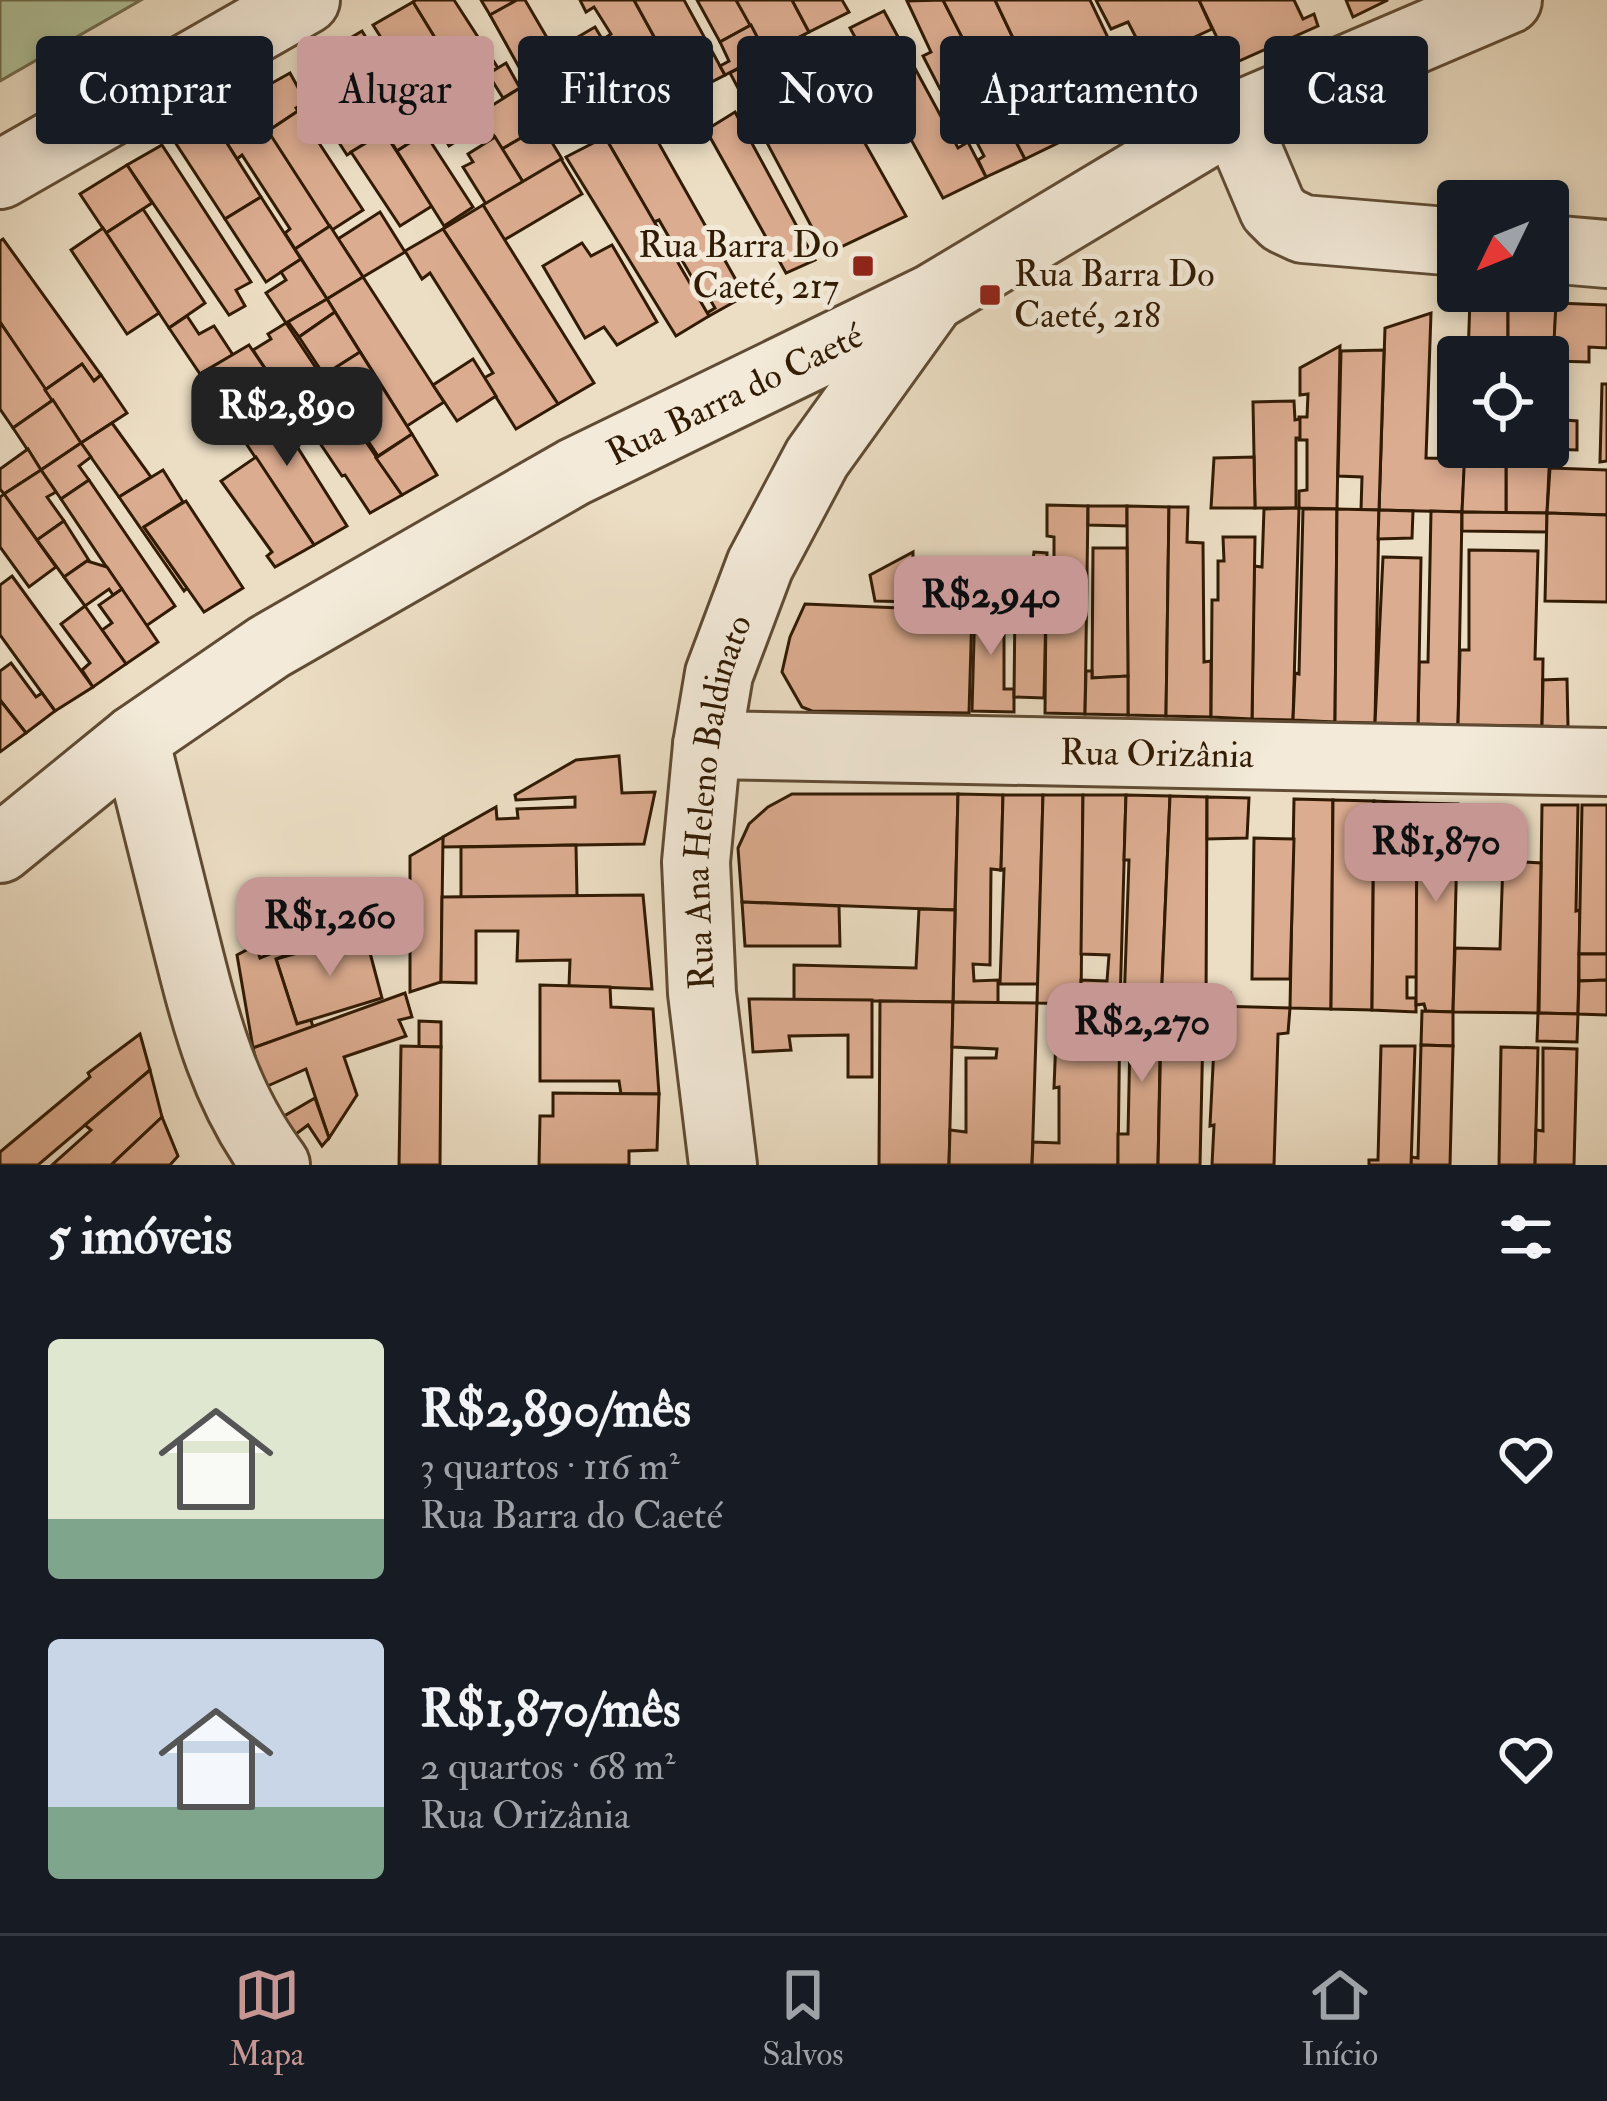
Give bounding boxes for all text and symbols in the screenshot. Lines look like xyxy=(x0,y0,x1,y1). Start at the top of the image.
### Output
chip: Comprar xyxy=(36,36,273,144)
chip: Alugar xyxy=(297,36,494,144)
chip: Filtros xyxy=(518,36,713,144)
chip: Novo xyxy=(737,36,916,144)
chip: Apartamento xyxy=(940,36,1240,144)
chip: Casa xyxy=(1264,36,1428,144)
north arrow xyxy=(1437,180,1569,312)
map controls xyxy=(1437,180,1569,468)
place label: Rua Barra Do Caeté, 217 xyxy=(638,223,839,309)
place label: Rua Barra Do Caeté, 218 xyxy=(1014,252,1215,338)
marker: Rua Barra Do Caeté, 217 xyxy=(850,253,876,279)
marker: Rua Barra Do Caeté, 218 xyxy=(977,282,1003,308)
street label: Rua Barra do Caeté xyxy=(599,312,871,475)
button: locate xyxy=(1437,336,1569,468)
pin: R$2,890 xyxy=(176,367,398,469)
text: R$2,890 xyxy=(218,381,356,430)
pin: R$2,940 xyxy=(880,556,1102,658)
text: R$2,940 xyxy=(921,570,1061,619)
street label: Rua Ana Heleno Baldinato xyxy=(673,608,762,991)
street label: Rua Orizânia xyxy=(1060,729,1255,778)
pin: R$1,870 xyxy=(1325,803,1547,905)
text: R$1,870 xyxy=(1371,817,1501,866)
pin: R$1,260 xyxy=(219,877,441,979)
text: R$1,260 xyxy=(264,891,396,940)
pin: R$2,270 xyxy=(1031,983,1253,1085)
text: R$2,270 xyxy=(1074,997,1210,1046)
icon: filters xyxy=(1493,1204,1559,1270)
text: 5 imóveis xyxy=(48,1205,232,1269)
text: R$2,890/mês xyxy=(420,1378,691,1442)
icon: home xyxy=(144,1387,288,1531)
icon: heart xyxy=(1493,1426,1559,1492)
text: 3 quartos · 116 m² xyxy=(420,1442,680,1491)
text: Rua Barra do Caeté xyxy=(420,1491,723,1540)
text: R$1,870/mês xyxy=(420,1678,680,1742)
icon: home xyxy=(144,1687,288,1831)
icon: heart xyxy=(1493,1726,1559,1792)
text: 2 quartos · 68 m² xyxy=(420,1742,675,1791)
text: Rua Orizânia xyxy=(420,1791,630,1840)
tab: Mapa xyxy=(229,1962,304,2075)
tab: Salvos xyxy=(762,1962,844,2075)
tab: Início xyxy=(1301,1962,1378,2075)

